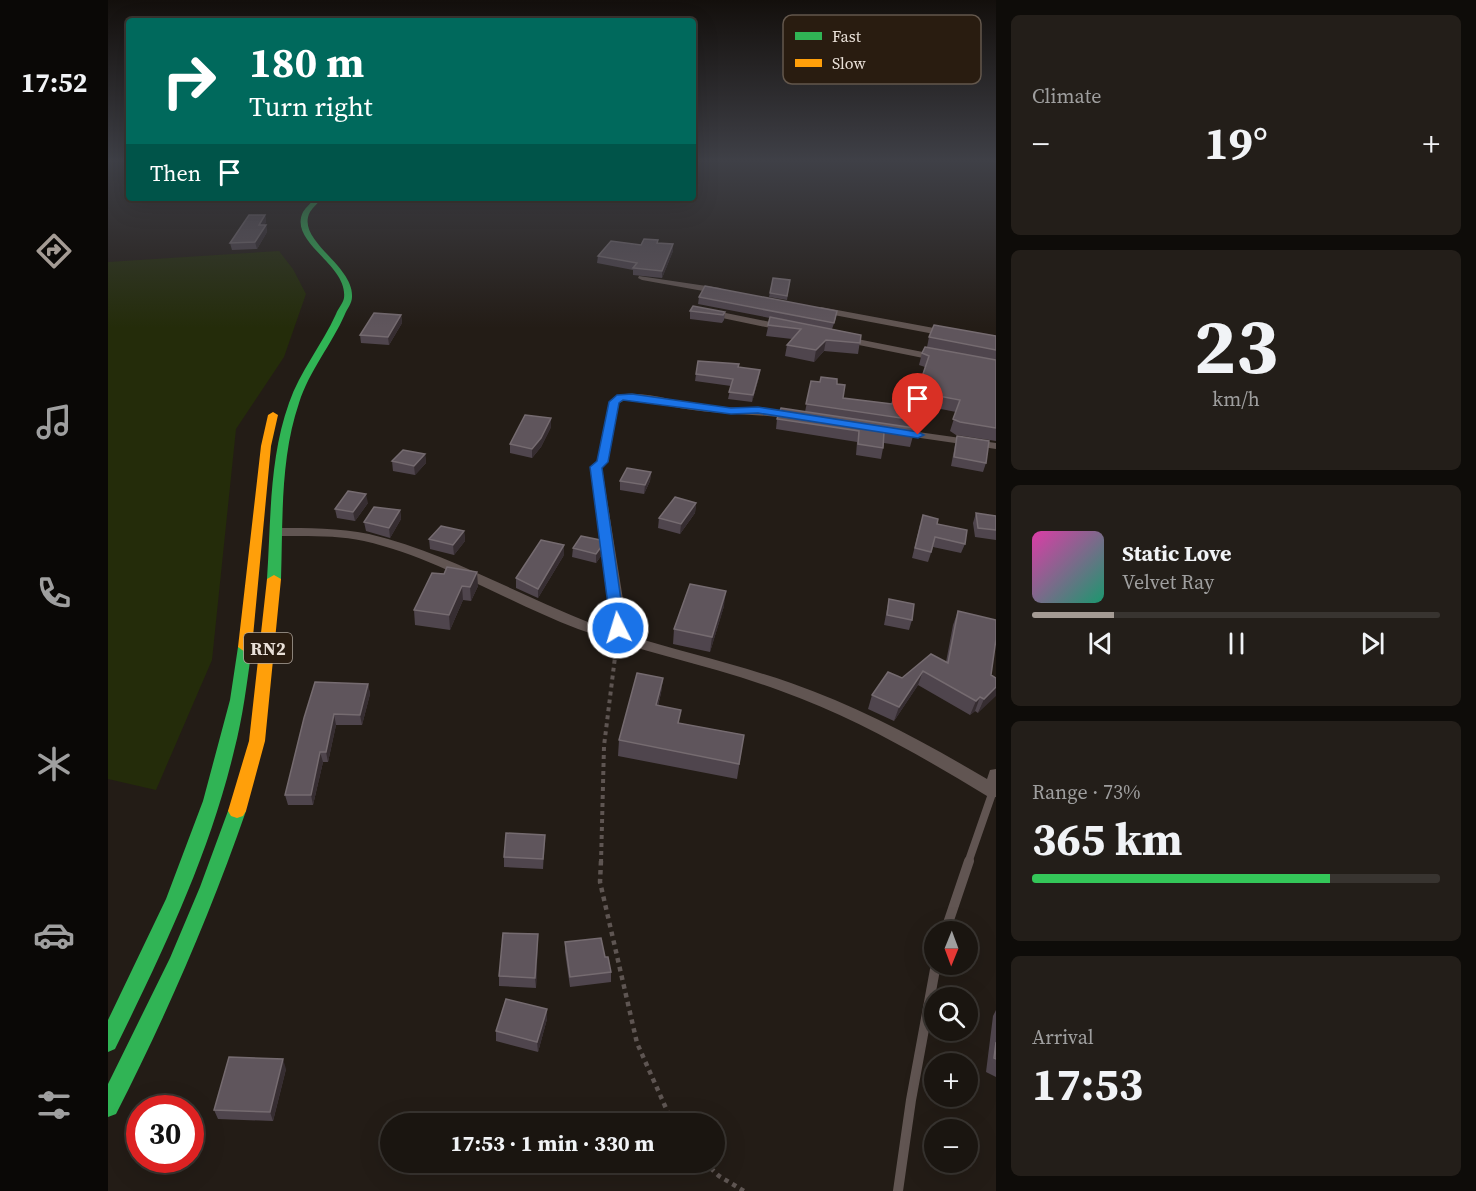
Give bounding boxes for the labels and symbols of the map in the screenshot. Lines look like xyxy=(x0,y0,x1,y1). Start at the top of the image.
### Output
legend xyxy=(783,15,981,84)
text: Fast xyxy=(832,25,862,47)
text: Slow xyxy=(832,52,867,74)
pin xyxy=(892,373,943,435)
position arrow xyxy=(586,596,650,660)
road number: RN2 xyxy=(244,633,292,663)
north arrow xyxy=(924,921,978,975)
speed limit sign: 30 xyxy=(126,1095,204,1173)

